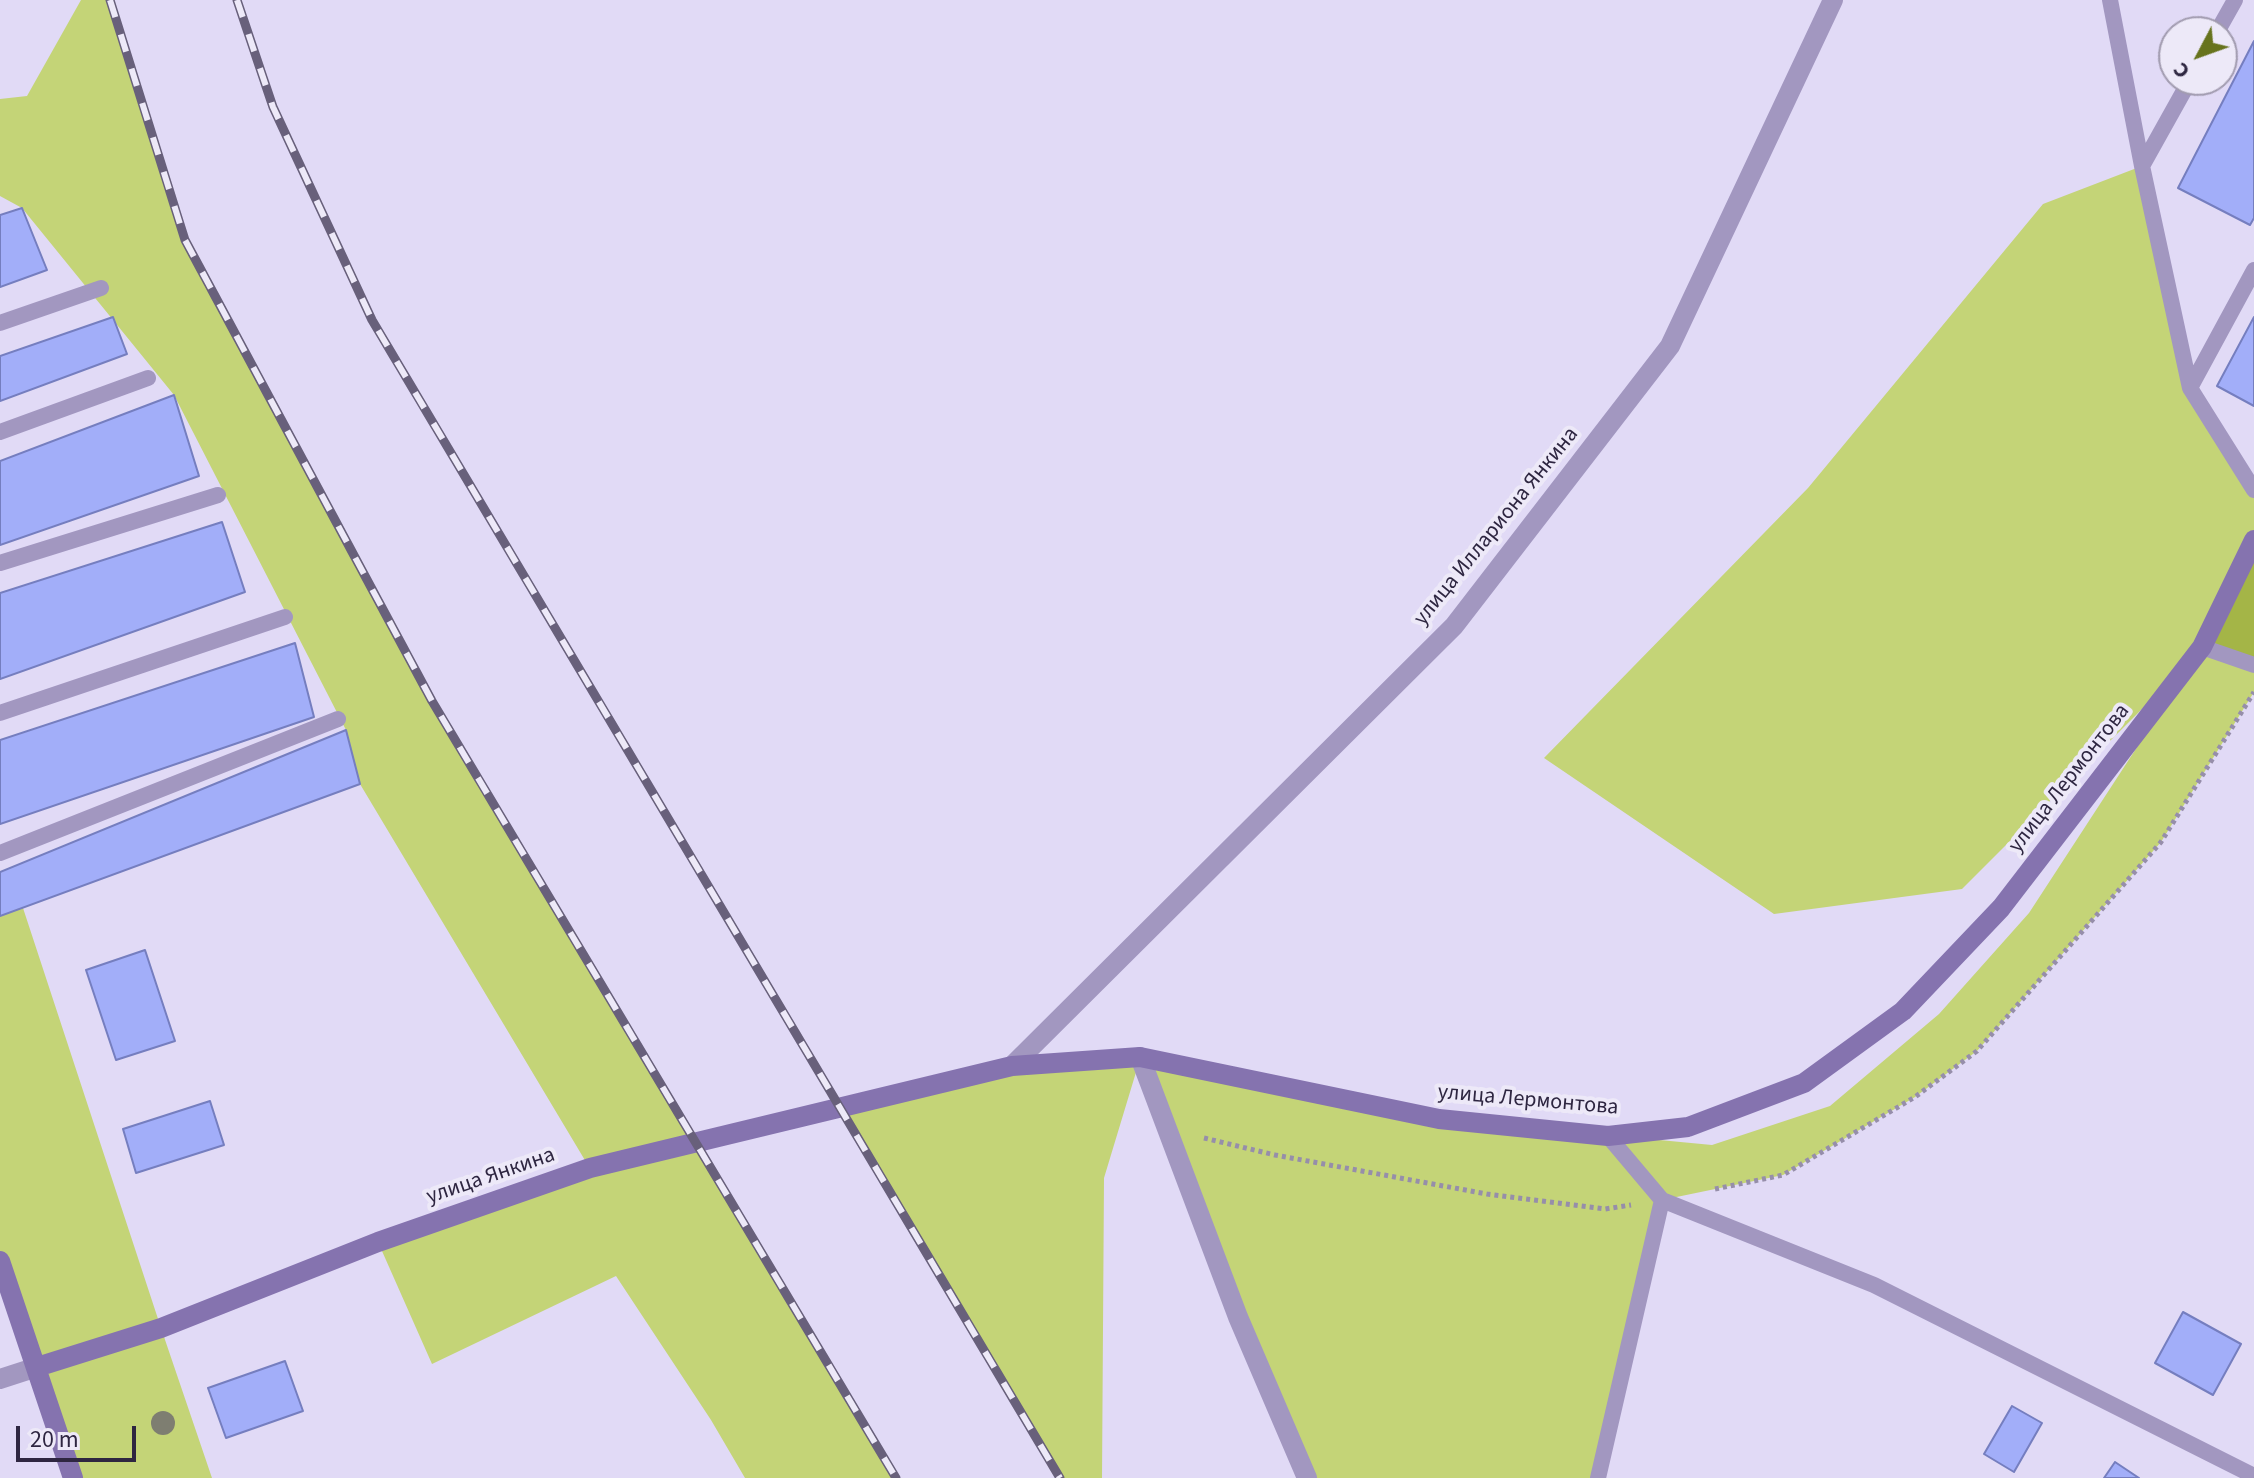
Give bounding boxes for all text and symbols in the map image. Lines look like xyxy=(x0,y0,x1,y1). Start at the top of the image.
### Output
north arrow xyxy=(2158,16,2238,96)
text: С xyxy=(2165,55,2198,86)
street label: улица Иллариона Янкина xyxy=(1409,423,1585,631)
street label: улица Лермонтова xyxy=(2004,699,2136,859)
street label: улица Лермонтова xyxy=(1437,1080,1619,1122)
street label: улица Янкина xyxy=(423,1143,559,1211)
scale bar xyxy=(20,1410,140,1460)
text: 20 m xyxy=(30,1422,79,1457)

